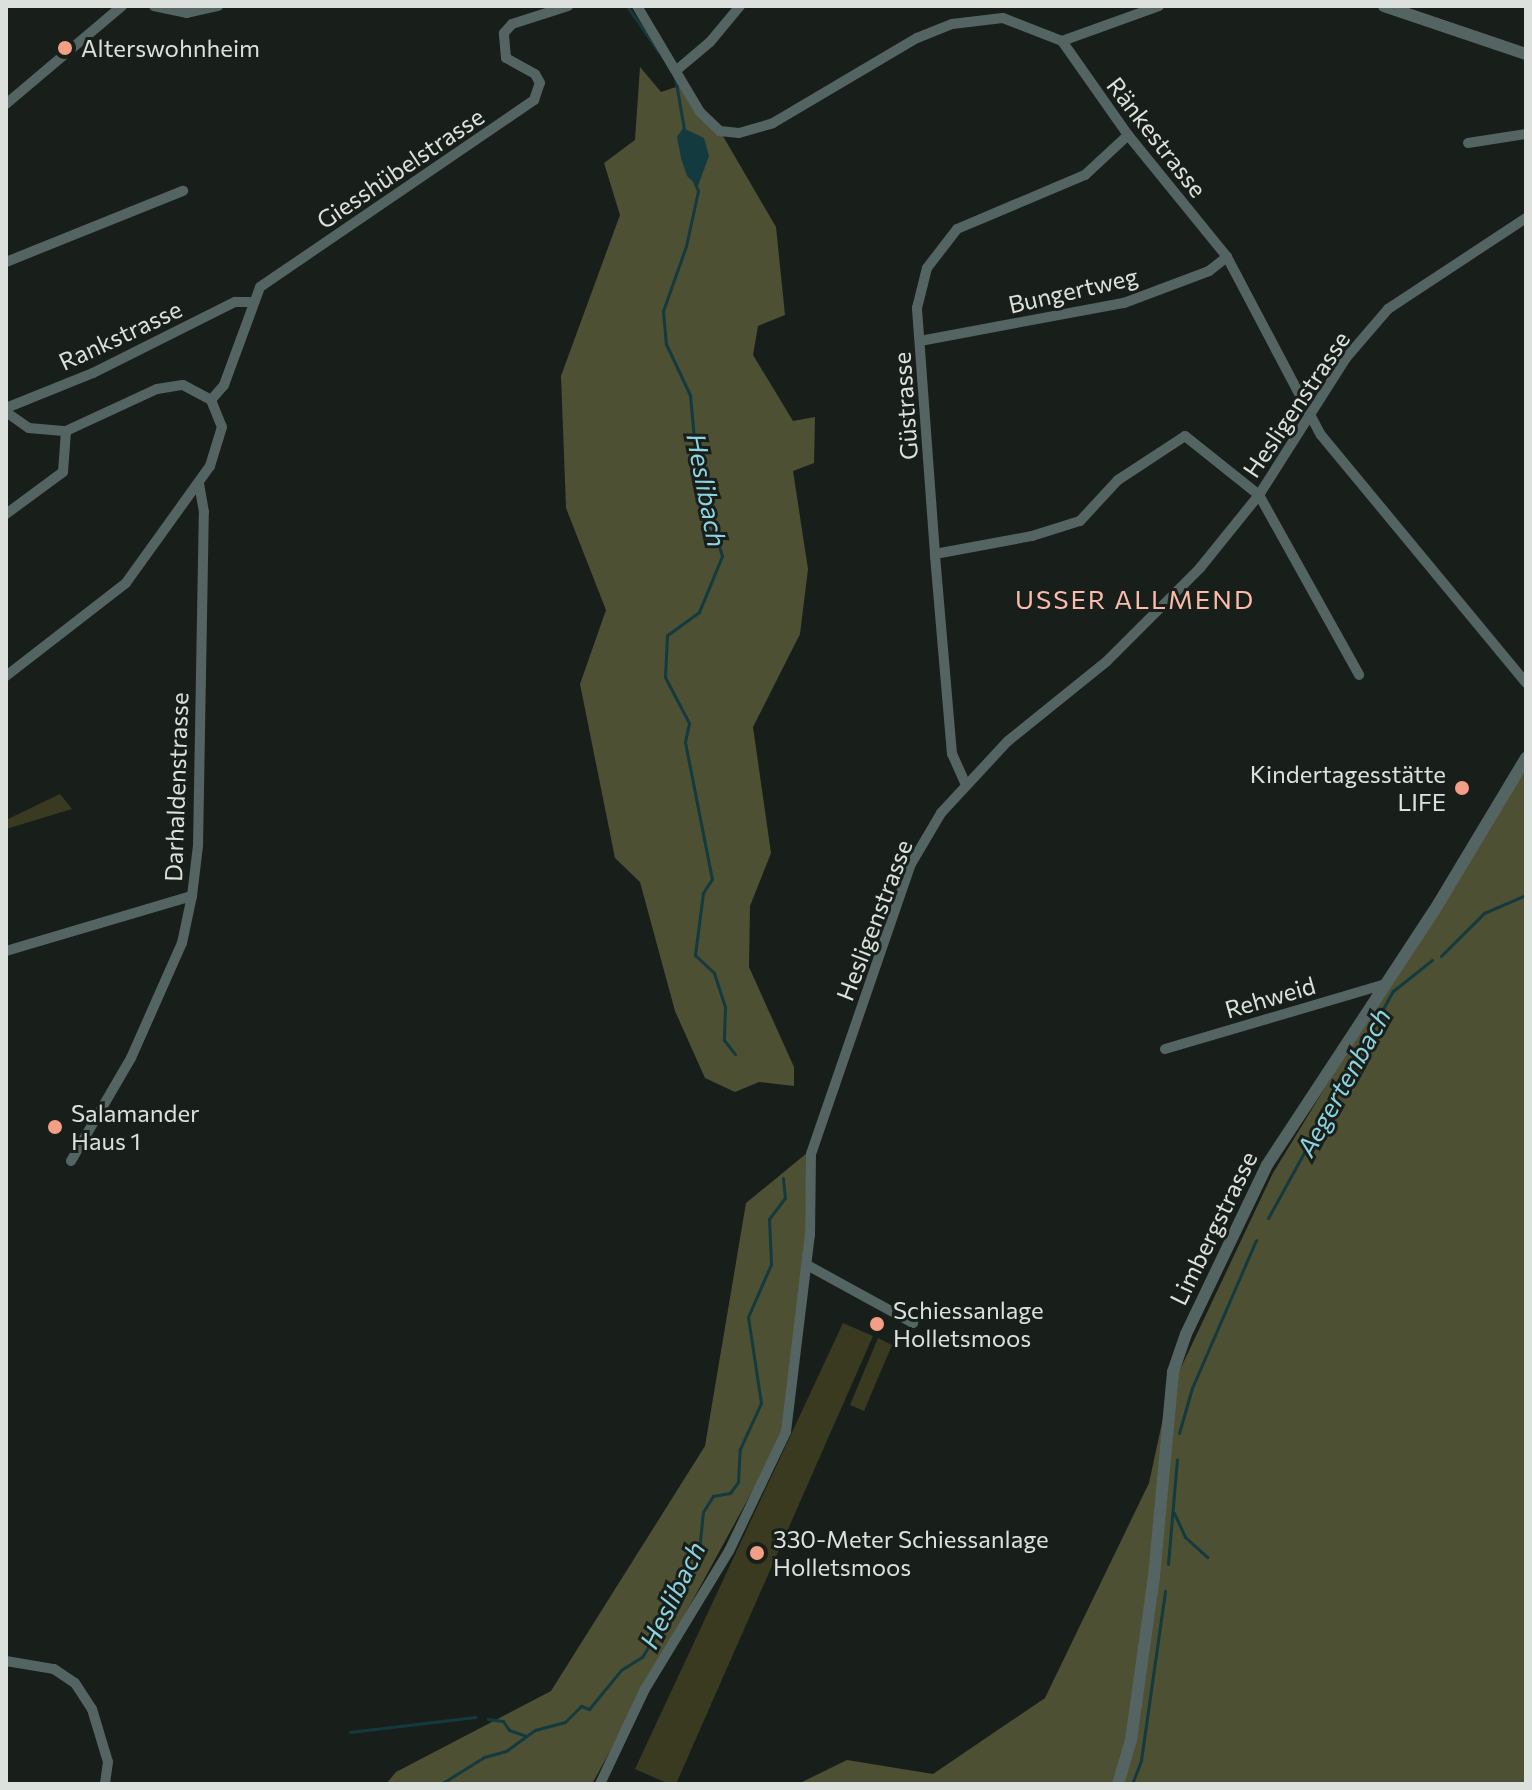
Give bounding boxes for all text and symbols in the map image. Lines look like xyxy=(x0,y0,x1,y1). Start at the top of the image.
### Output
place label: Alterswohnheim xyxy=(81,34,260,62)
marker: Alterswohnheim xyxy=(56,39,74,57)
street label: Ränkestrasse xyxy=(1101,71,1213,203)
street label: Giesshübelstrasse xyxy=(311,101,489,235)
street label: Bungertweg xyxy=(1005,261,1141,319)
street label: Rankstrasse xyxy=(54,294,186,376)
street label: Hesligenstrasse xyxy=(1237,325,1355,483)
street label: Güstrasse xyxy=(887,351,923,461)
water label: Heslibach xyxy=(681,431,733,549)
district label: USSER ALLMEND xyxy=(1015,583,1255,615)
street label: Darhaldenstrasse xyxy=(158,692,194,882)
place label: Kindertagesstätte LIFE xyxy=(1250,760,1446,816)
marker: Kindertagesstätte LIFE xyxy=(1453,779,1471,797)
street label: Hesligenstrasse xyxy=(830,835,918,1005)
street label: Rehweid xyxy=(1221,970,1319,1024)
water label: Aegertenbach xyxy=(1290,1003,1396,1161)
place label: Salamander Haus 1 xyxy=(71,1099,200,1155)
marker: Salamander Haus 1 xyxy=(46,1118,64,1136)
street label: Limbergstrasse xyxy=(1163,1146,1263,1310)
place label: Schiessanlage Holletsmoos xyxy=(893,1296,1044,1352)
marker: Schiessanlage Holletsmoos xyxy=(868,1315,886,1333)
place label: 330-Meter Schiessanlage Holletsmoos xyxy=(773,1525,1049,1581)
water label: Heslibach xyxy=(633,1536,711,1654)
marker: 330-Meter Schiessanlage Holletsmoos xyxy=(748,1544,766,1562)

